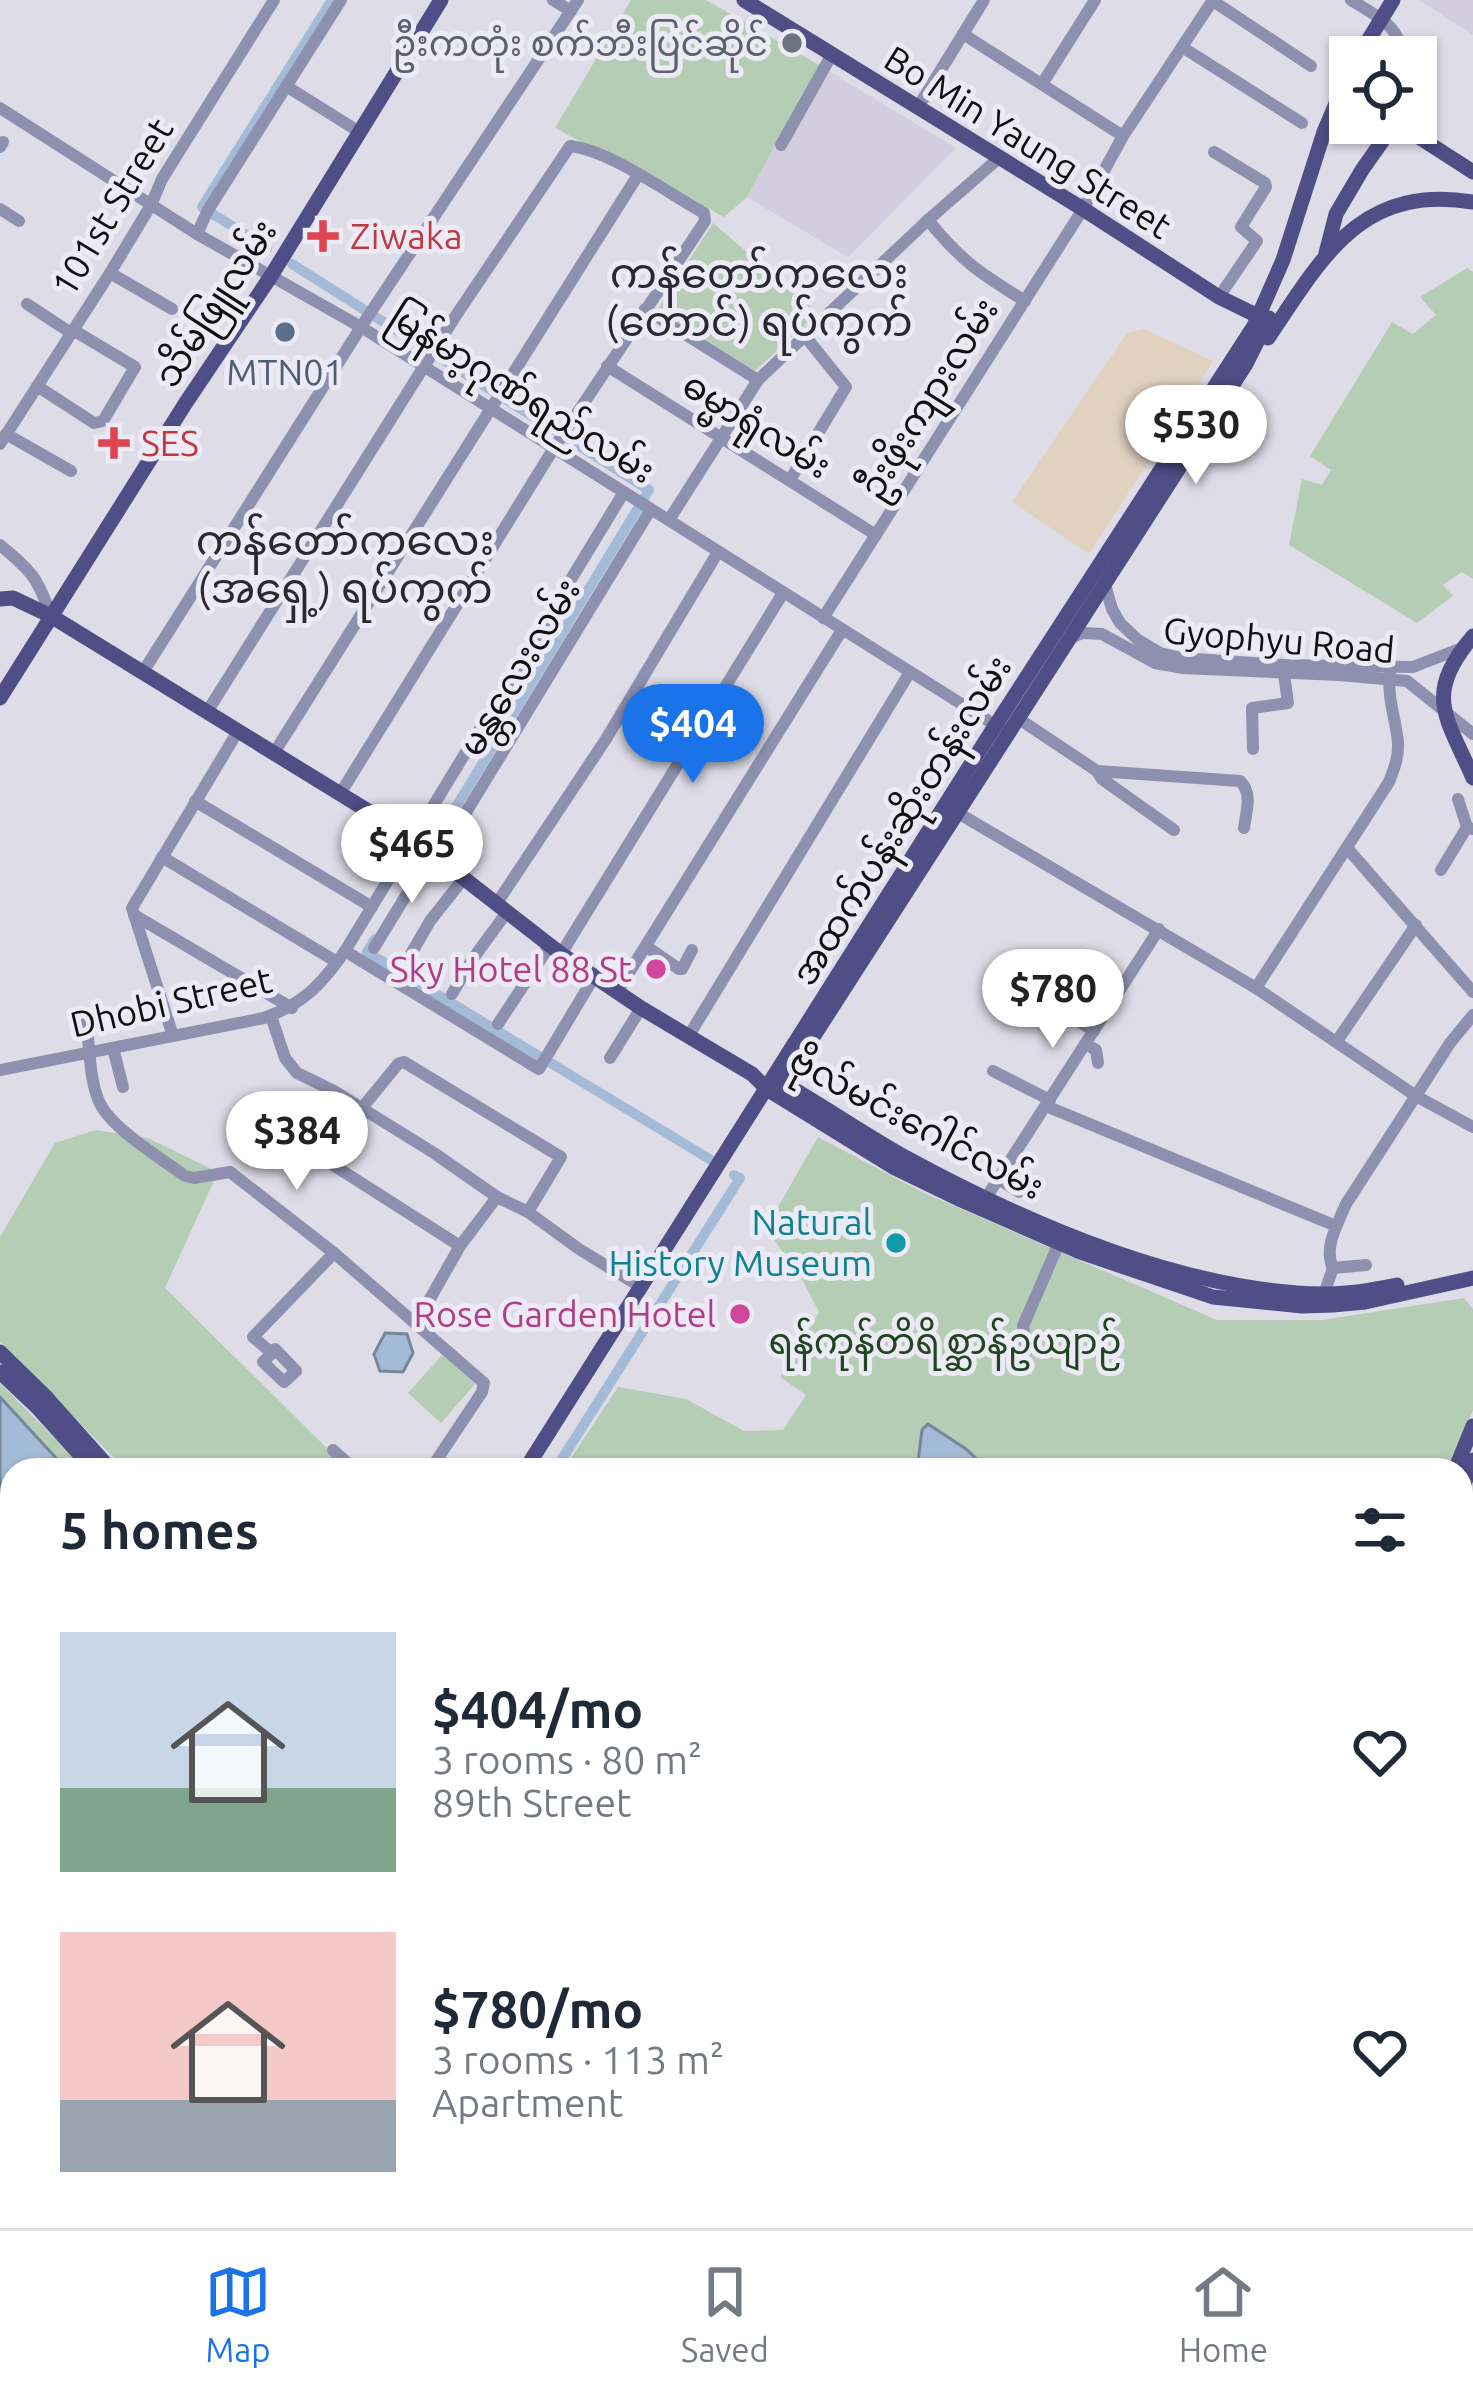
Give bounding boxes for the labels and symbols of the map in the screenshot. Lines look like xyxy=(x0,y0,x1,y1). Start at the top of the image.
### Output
place label: ဦးကတုံး စက်ဘီးပြင်ဆိုင် xyxy=(393,19,768,73)
marker: ဦးကတုံး စက်ဘီးပြင်ဆိုင် xyxy=(779,30,805,56)
street label: Bo Min Yaung Street xyxy=(878,37,1179,246)
street label: 101st Street xyxy=(43,111,181,303)
street label: သိမ်ဖြူလမ်း xyxy=(143,210,292,400)
place label: Ziwaka xyxy=(350,215,463,256)
marker: Ziwaka xyxy=(307,220,339,252)
district label: ကန်တော်ကလေး (တောင်) ရပ်ကွက် xyxy=(605,246,913,356)
street label: ဦးဖိုးကျားလမ်း xyxy=(847,288,1014,511)
street label: မြန်မာ့ဂုဏ်ရည်လမ်း xyxy=(377,292,664,499)
marker: MTN01 xyxy=(272,319,298,345)
place label: MTN01 xyxy=(226,351,344,392)
street label: ဓမ္မာရုံလမ်း xyxy=(670,360,840,495)
pin: $530 xyxy=(1125,385,1267,487)
place label: SES xyxy=(141,422,199,463)
marker: SES xyxy=(98,427,130,459)
district label: ကန်တော်ကလေး (အရှေ့) ရပ်ကွက် xyxy=(196,513,494,623)
street label: မန္တလေးလမ်း xyxy=(447,569,596,768)
street label: Gyophyu Road xyxy=(1162,609,1397,670)
street label: အထက်ပန်းဆိုးတန်းလမ်း xyxy=(780,646,1027,997)
pin: $404 xyxy=(622,684,764,786)
pin: $465 xyxy=(341,804,483,906)
place label: Sky Hotel 88 St xyxy=(390,948,632,989)
pin: $780 xyxy=(982,949,1124,1051)
marker: Sky Hotel 88 St xyxy=(643,956,669,982)
street label: Dhobi Street xyxy=(66,958,276,1045)
street label: ဗိုလ်မင်းဂေါင်လမ်း xyxy=(779,1036,1053,1216)
pin: $384 xyxy=(226,1091,368,1193)
place label: Natural History Museum xyxy=(608,1201,872,1283)
marker: Natural History Museum xyxy=(883,1230,909,1256)
place label: Rose Garden Hotel xyxy=(414,1293,716,1334)
marker: Rose Garden Hotel xyxy=(727,1301,753,1327)
park label: ရန်ကုန်တိရိစ္ဆာန်ဥယျာဉ် xyxy=(768,1317,1122,1371)

